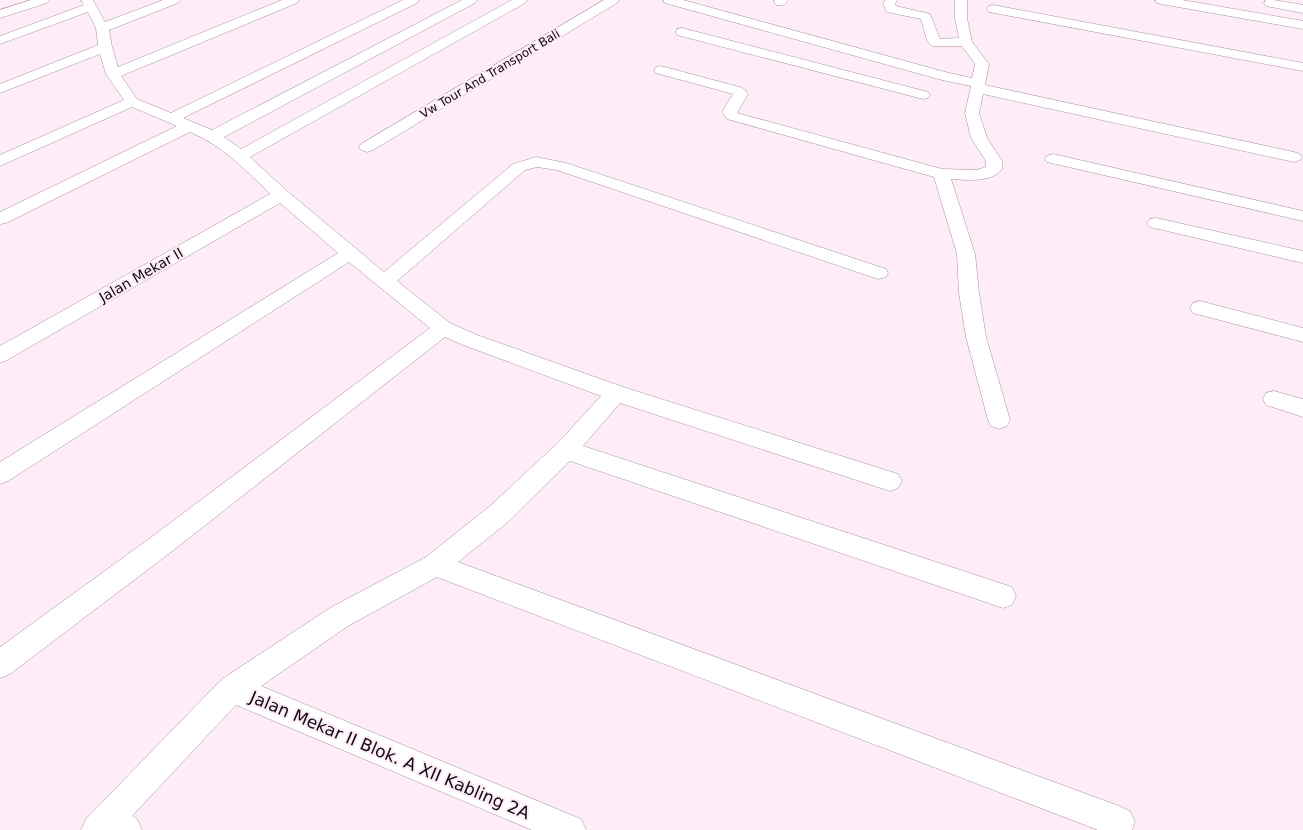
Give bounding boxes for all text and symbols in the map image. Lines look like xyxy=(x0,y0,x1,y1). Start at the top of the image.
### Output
street label: Vw Tour And Transport Bali xyxy=(418,27,562,121)
street label: Jalan Mekar II xyxy=(95,245,186,306)
street label: Jalan Mekar II Blok. A XII Kabling 2A xyxy=(246,686,533,823)

